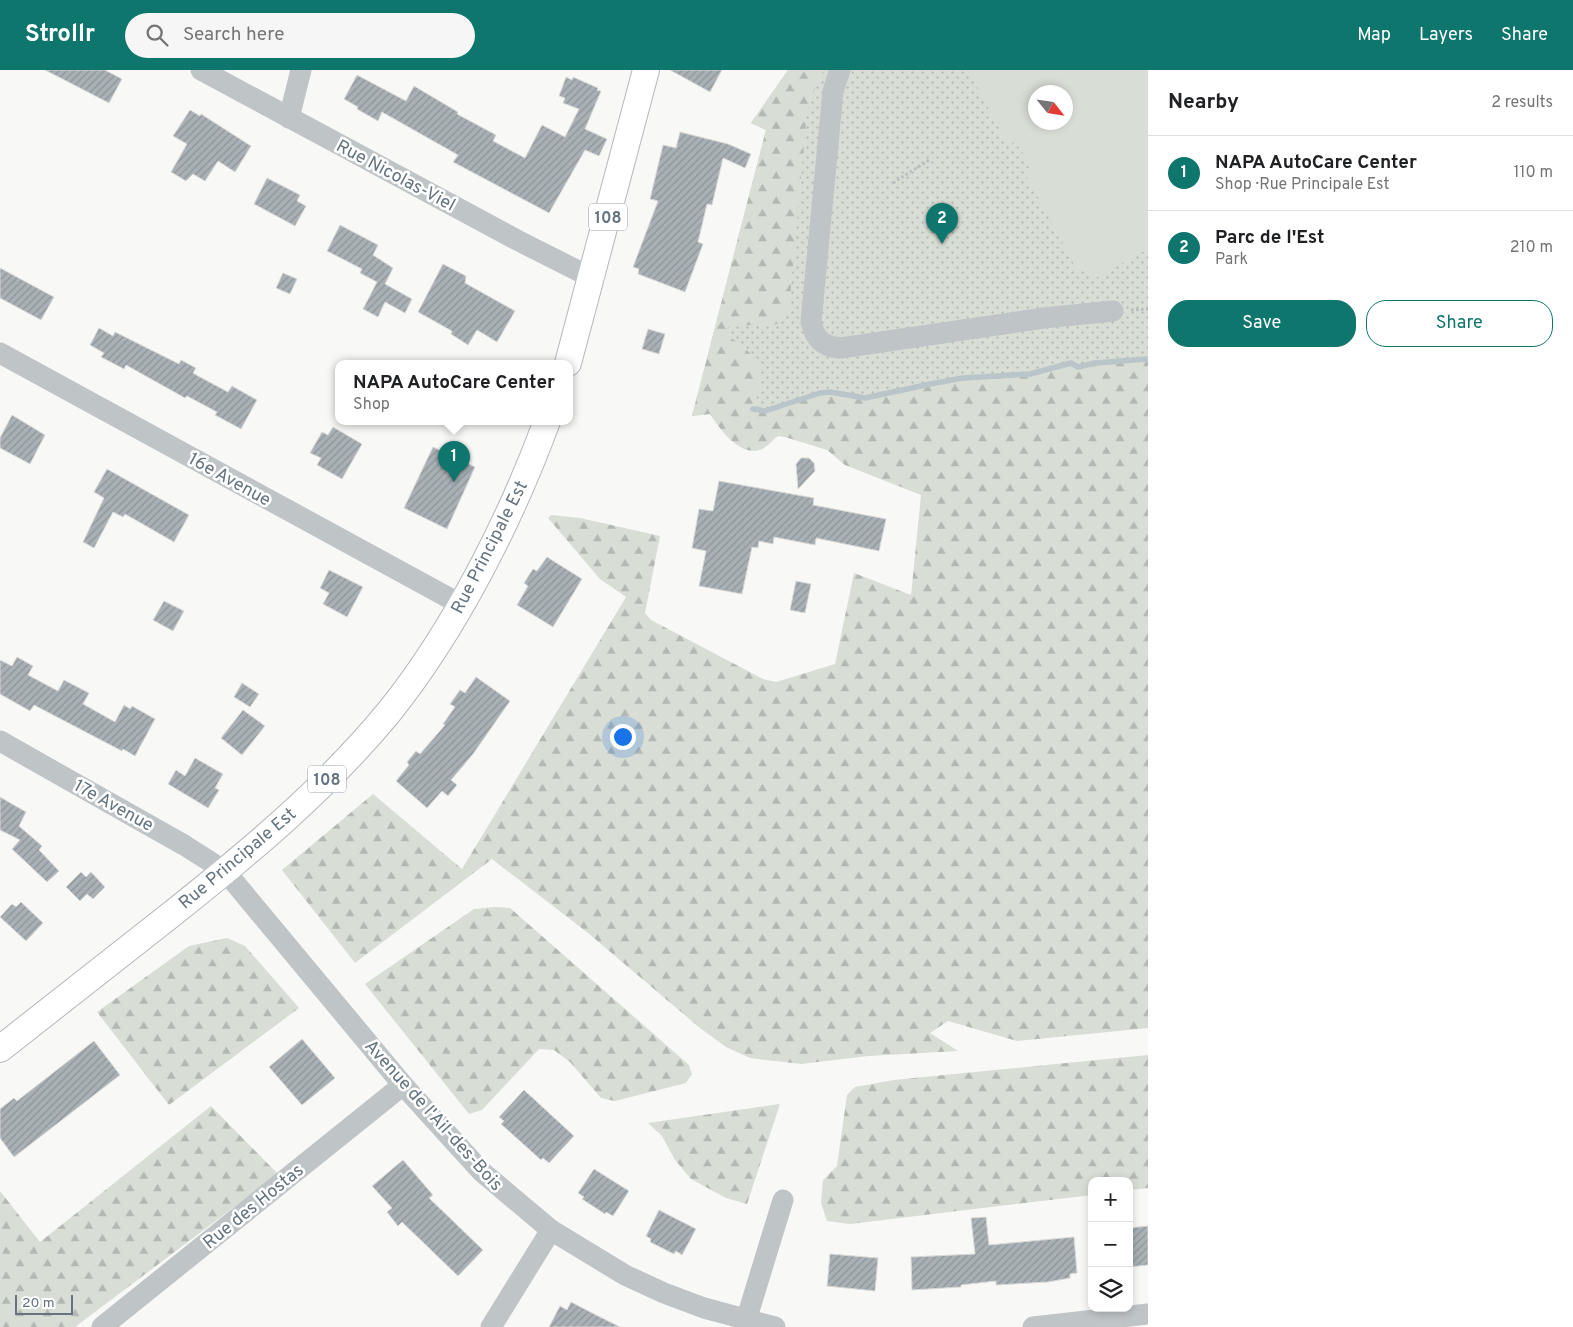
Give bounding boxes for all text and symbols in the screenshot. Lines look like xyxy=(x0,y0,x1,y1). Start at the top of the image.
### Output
search box xyxy=(125,13,475,58)
text: Strollr xyxy=(25,20,95,50)
icon: search xyxy=(143,21,171,49)
text: Search here xyxy=(183,23,284,47)
text: Map xyxy=(1357,24,1391,47)
text: Layers xyxy=(1419,24,1473,47)
text: Share xyxy=(1501,24,1548,47)
north arrow xyxy=(1028,85,1073,130)
text: Nearby xyxy=(1168,89,1239,116)
text: 2 results xyxy=(1491,93,1553,113)
street label: Rue Nicolas-Viel xyxy=(332,135,459,217)
text: NAPA AutoCare Center xyxy=(1215,151,1417,175)
text: 1 xyxy=(1181,163,1187,183)
text: 110 m xyxy=(1513,163,1553,183)
text: Shop · Rue Principale Est xyxy=(1215,175,1389,195)
pin: 2 xyxy=(926,203,958,244)
road number: 108 xyxy=(589,204,627,230)
text: Parc de l'Est xyxy=(1215,226,1324,250)
text: 2 xyxy=(1179,238,1189,258)
text: 210 m xyxy=(1510,238,1553,258)
text: Park xyxy=(1215,250,1248,270)
button: Save xyxy=(1168,300,1356,347)
button: Share xyxy=(1366,300,1553,347)
popup xyxy=(335,360,573,425)
text: NAPA AutoCare Center xyxy=(353,371,555,395)
text: Shop xyxy=(353,395,390,415)
pin: 1 xyxy=(438,441,470,482)
street label: 16e Avenue xyxy=(184,448,275,512)
street label: Rue Principale Est xyxy=(447,477,534,618)
your location xyxy=(610,724,636,750)
road number: 108 xyxy=(308,766,346,792)
street label: 17e Avenue xyxy=(69,775,157,838)
street label: Rue Principale Est xyxy=(174,803,301,915)
street label: Avenue de l'Ail-des-Bois xyxy=(359,1036,507,1196)
street label: Rue des Hostas xyxy=(199,1159,309,1255)
map controls xyxy=(1088,1177,1133,1312)
button: + xyxy=(1088,1177,1133,1222)
button: − xyxy=(1088,1222,1133,1267)
button: layers xyxy=(1088,1267,1133,1312)
scale bar xyxy=(15,1292,72,1315)
text: 20 m xyxy=(22,1295,55,1312)

